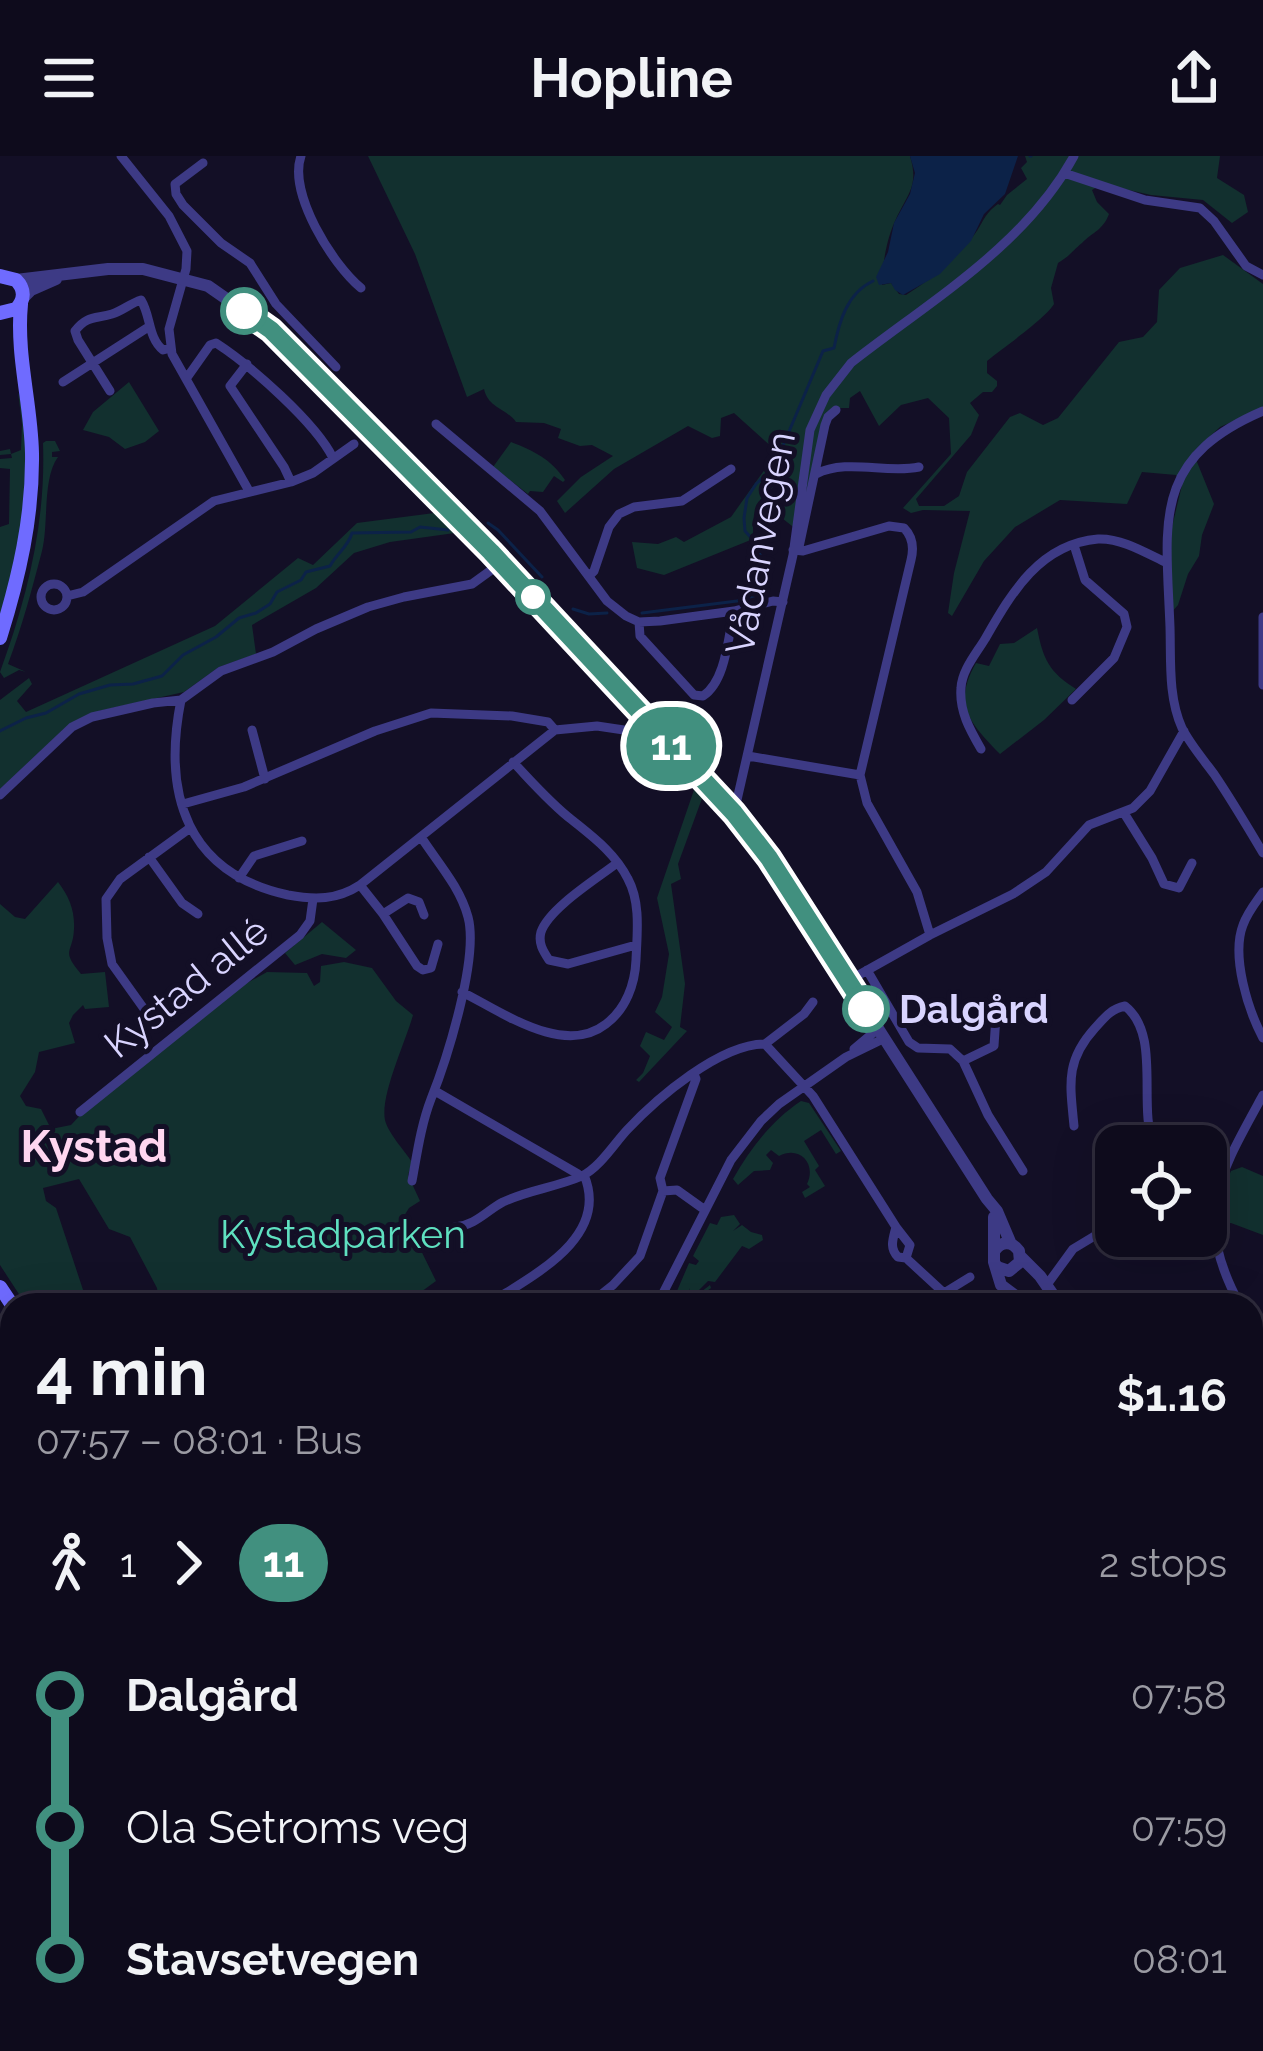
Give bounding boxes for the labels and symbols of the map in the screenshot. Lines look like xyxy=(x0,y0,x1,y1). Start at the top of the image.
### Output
unlabelled marker xyxy=(222,289,266,333)
street label: Vådanvegen xyxy=(716,428,804,658)
unlabelled marker xyxy=(517,581,549,613)
line badge: 11 xyxy=(617,707,725,785)
street label: Kystad allé xyxy=(95,907,277,1067)
place label: Dalgård xyxy=(899,986,1049,1032)
marker: Dalgård xyxy=(844,987,888,1031)
district label: Kystad xyxy=(21,1120,167,1173)
park label: Kystadparken xyxy=(220,1211,466,1257)

